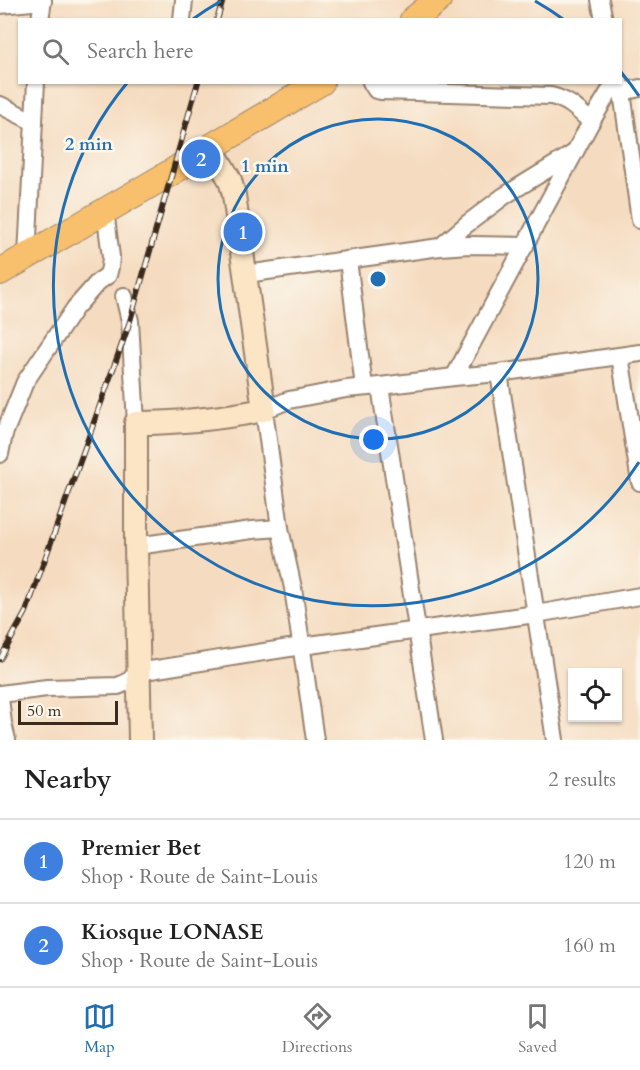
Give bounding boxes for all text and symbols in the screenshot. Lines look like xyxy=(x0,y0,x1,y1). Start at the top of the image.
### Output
search box xyxy=(18,18,622,84)
icon: search xyxy=(39,35,72,68)
text: Search here xyxy=(87,36,194,66)
text: 2 min xyxy=(65,132,113,157)
pin: 2 xyxy=(182,136,220,182)
text: 1 min xyxy=(241,154,289,179)
pin: 1 xyxy=(224,210,262,254)
centre of rings xyxy=(368,269,388,289)
your location xyxy=(359,425,388,454)
map controls xyxy=(568,668,622,722)
button: locate xyxy=(568,668,622,722)
scale bar xyxy=(18,698,118,726)
text: 50 m xyxy=(27,700,61,722)
text: Nearby xyxy=(24,762,112,797)
text: 2 results xyxy=(548,766,616,793)
text: Premier Bet xyxy=(81,833,201,863)
text: 1 xyxy=(38,848,49,875)
text: 120 m xyxy=(563,848,616,875)
text: Shop · Route de Saint-Louis xyxy=(81,863,318,890)
text: Kiosque LONASE xyxy=(81,917,264,947)
text: 2 xyxy=(38,932,49,959)
text: 160 m xyxy=(563,932,616,959)
text: Shop · Route de Saint-Louis xyxy=(81,947,318,974)
tab: Map xyxy=(83,1000,116,1058)
tab: Directions xyxy=(282,1000,352,1058)
tab: Saved xyxy=(518,1000,557,1058)

